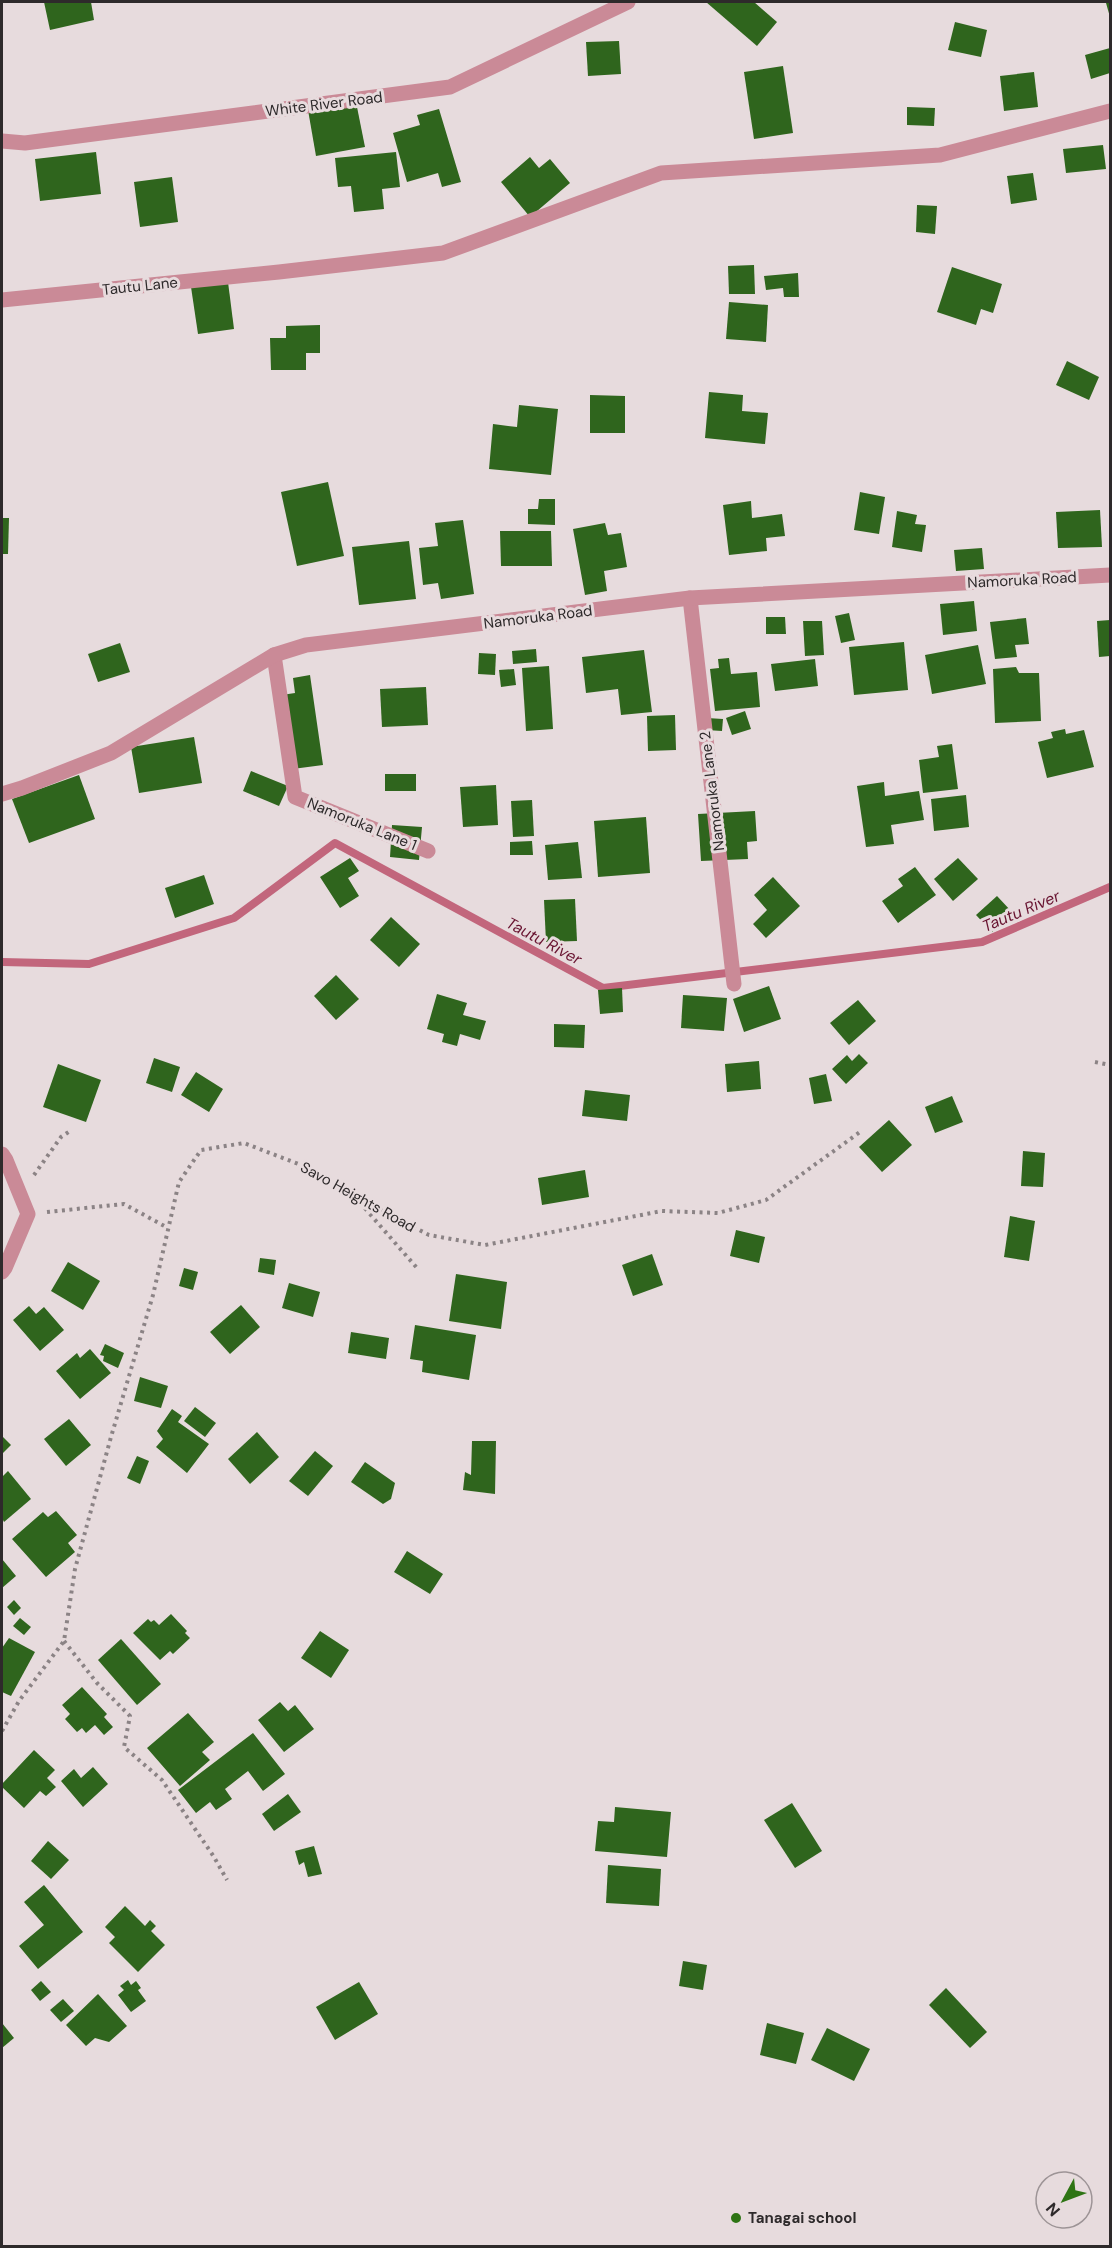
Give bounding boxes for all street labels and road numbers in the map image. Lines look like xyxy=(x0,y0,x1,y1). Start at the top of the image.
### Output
street label: White River Road xyxy=(264,87,384,121)
street label: Tautu Lane xyxy=(101,272,179,300)
street label: Namoruka Road xyxy=(967,567,1077,593)
street label: Namoruka Road xyxy=(482,600,594,634)
street label: Namoruka Lane 2 xyxy=(695,730,729,852)
street label: Namoruka Lane 1 xyxy=(304,793,420,855)
street label: Savo Heights Road xyxy=(297,1157,419,1237)

